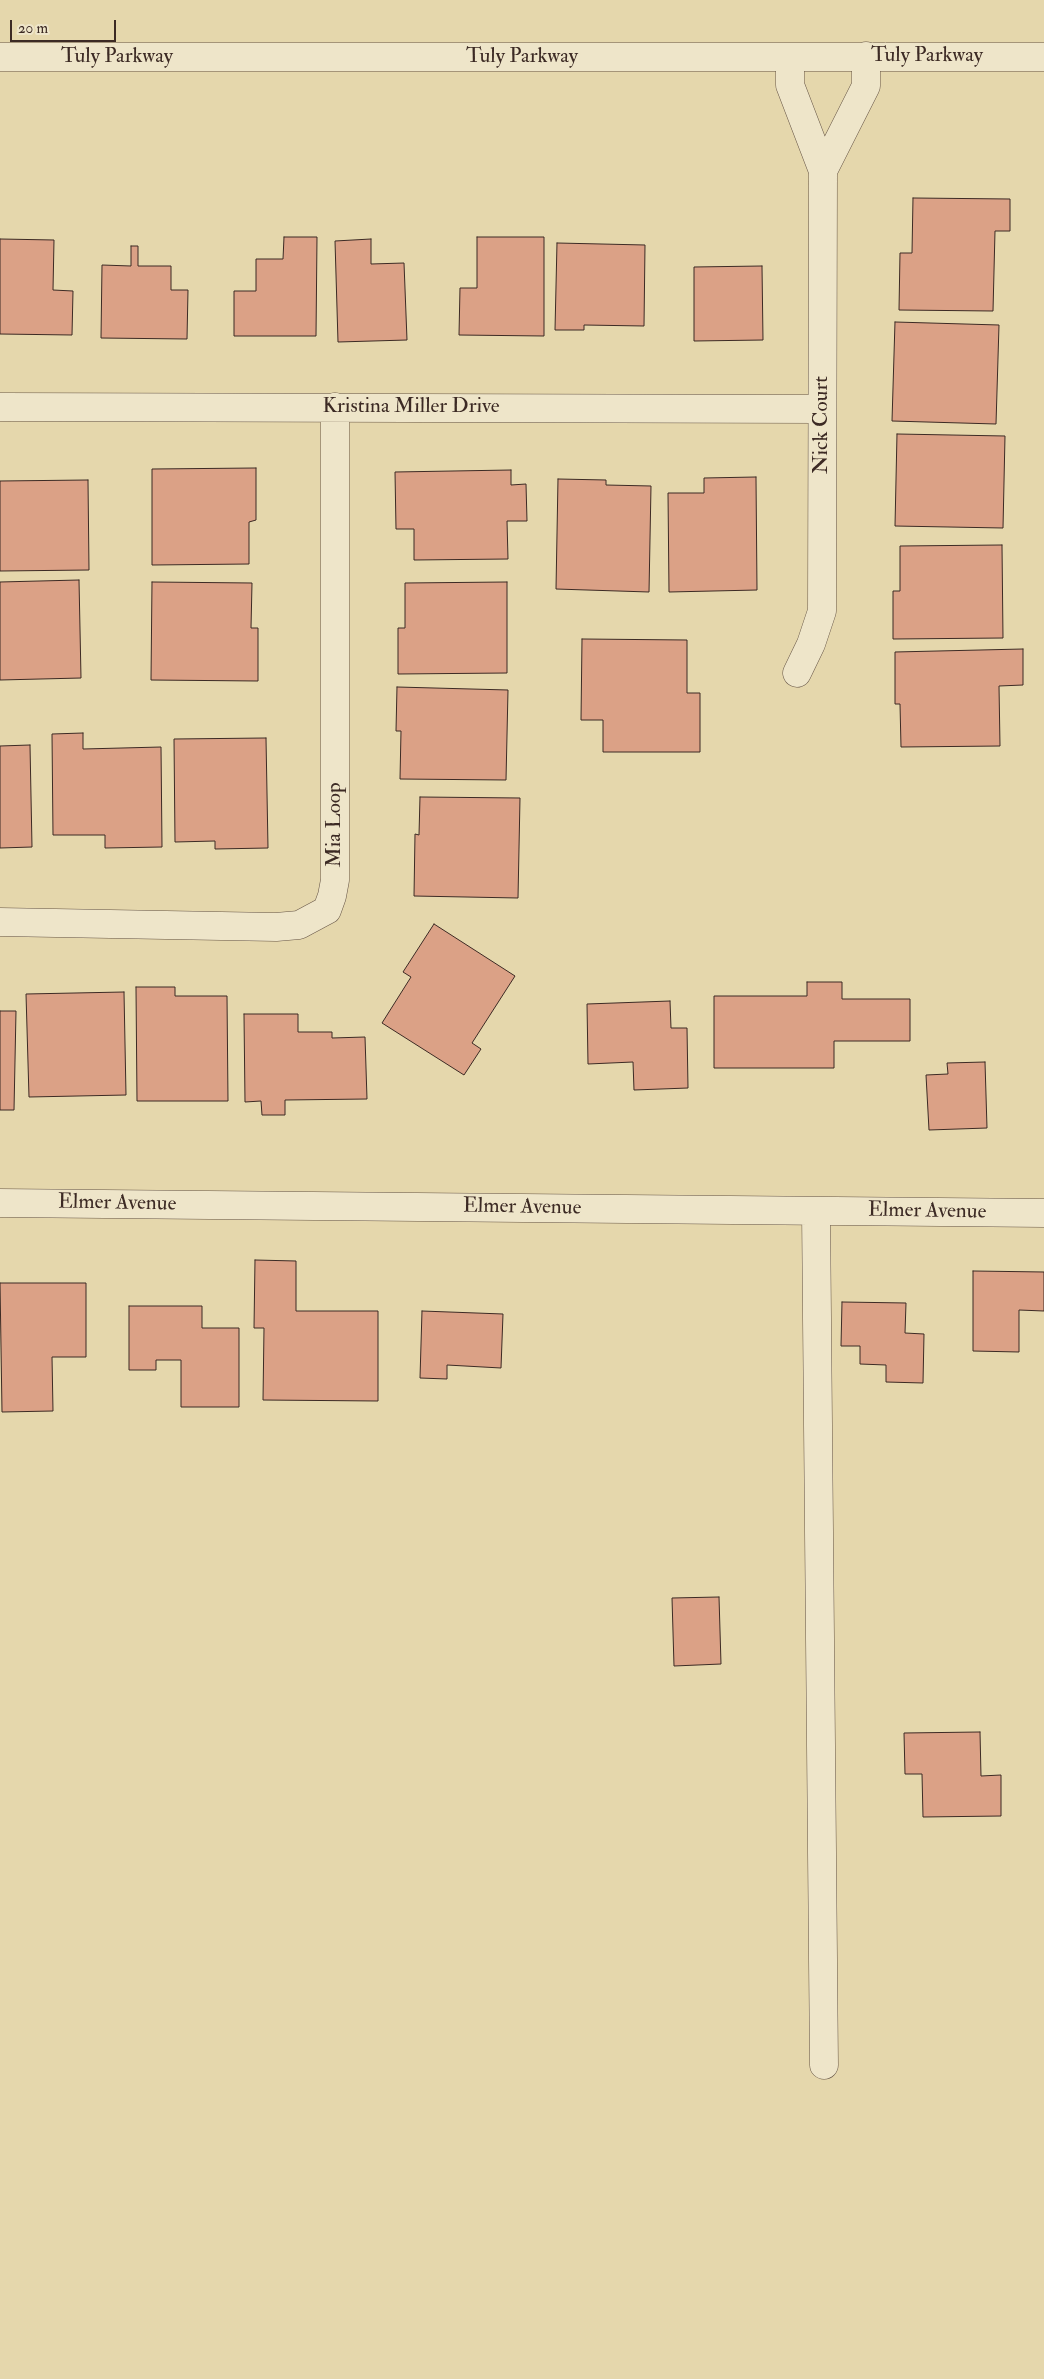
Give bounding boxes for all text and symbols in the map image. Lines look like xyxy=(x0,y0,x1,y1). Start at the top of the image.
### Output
scale bar xyxy=(12,10,119,42)
text: 20 m xyxy=(18,19,48,38)
street label: Tuly Parkway xyxy=(871,43,983,69)
street label: Tuly Parkway xyxy=(61,44,173,70)
street label: Tuly Parkway xyxy=(466,44,578,70)
street label: Nick Court xyxy=(809,376,835,474)
street label: Kristina Miller Drive xyxy=(322,394,500,420)
street label: Mia Loop xyxy=(322,782,348,868)
street label: Elmer Avenue xyxy=(58,1190,176,1218)
street label: Elmer Avenue xyxy=(463,1194,581,1222)
street label: Elmer Avenue xyxy=(868,1198,986,1226)

